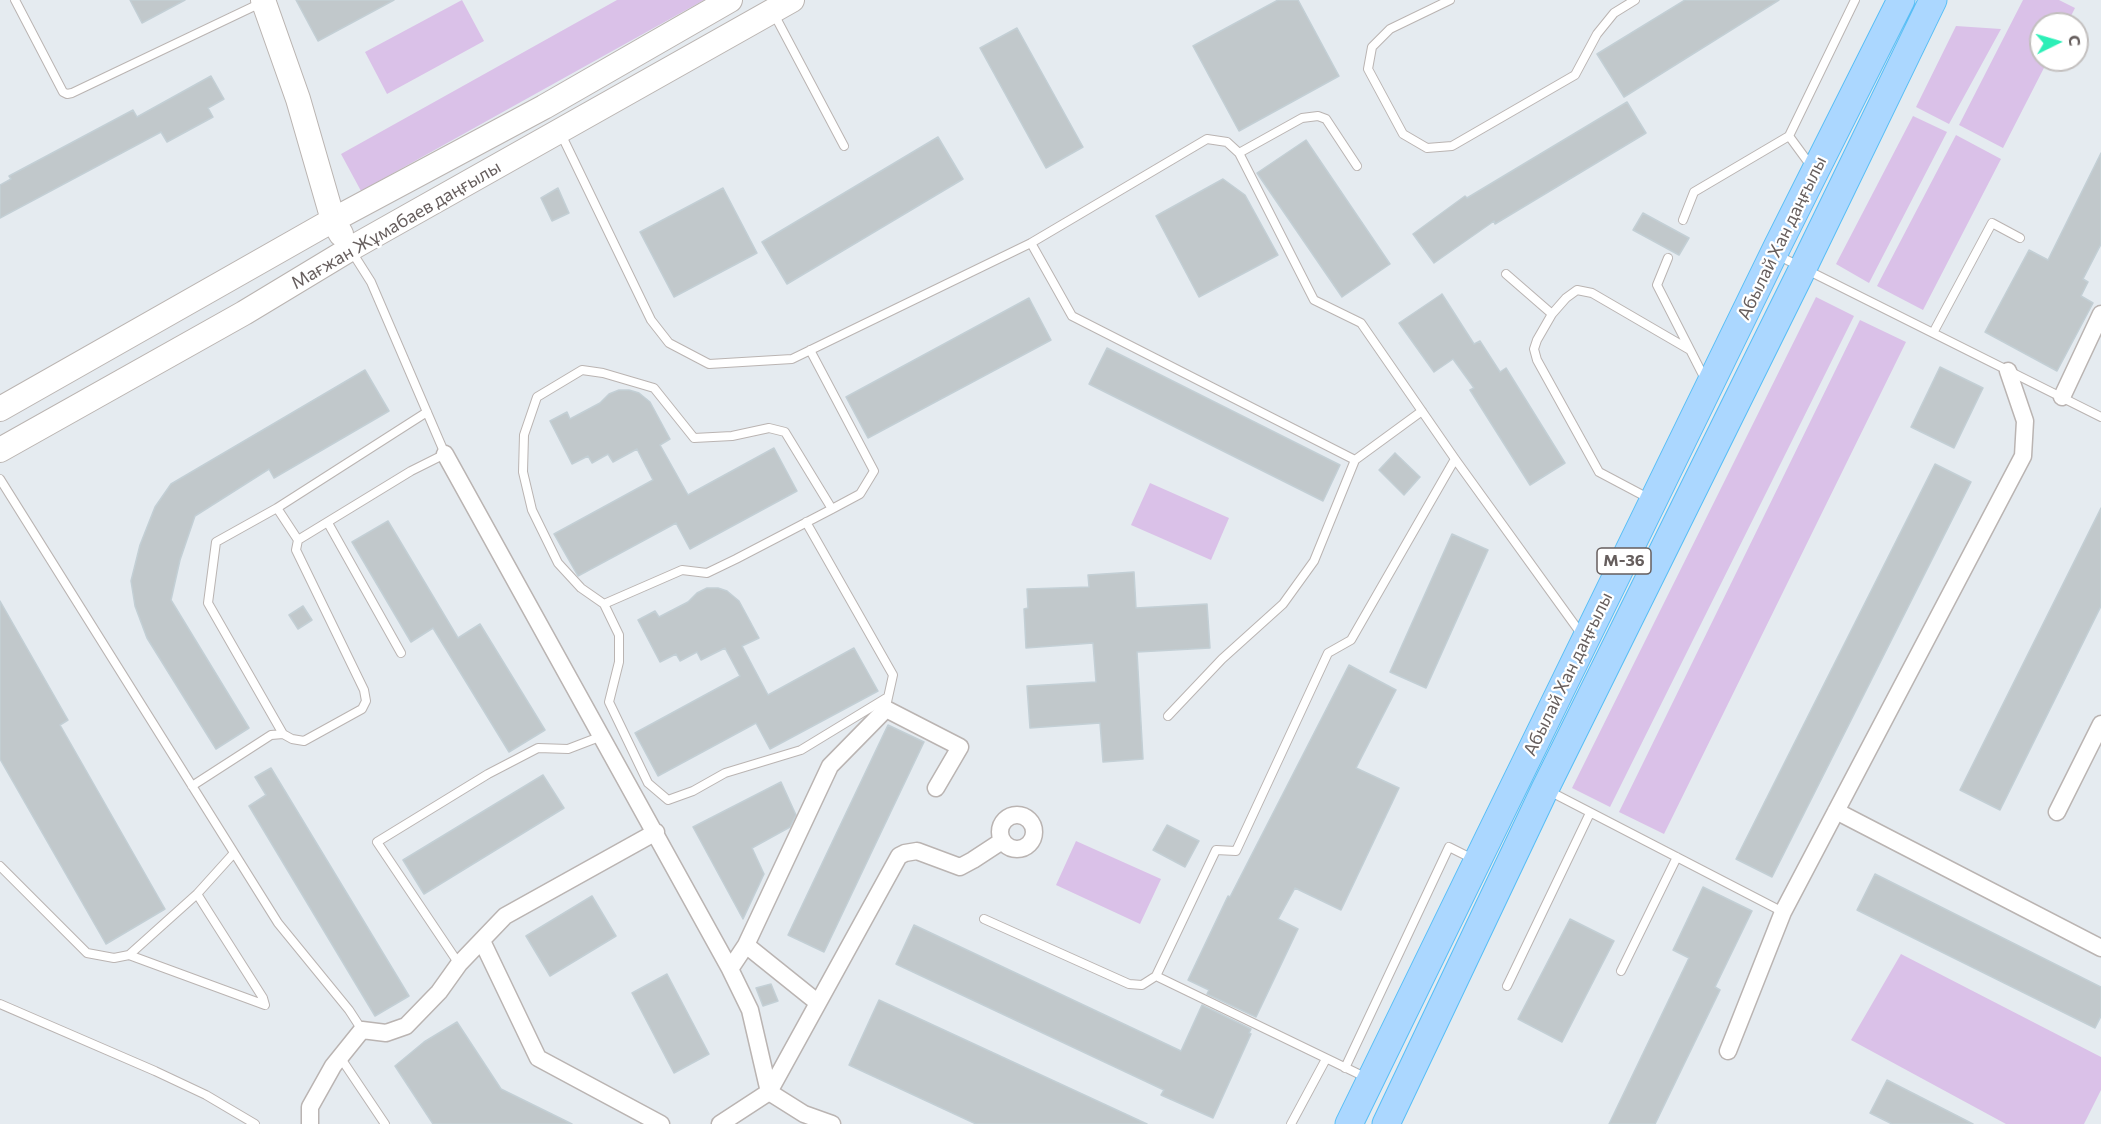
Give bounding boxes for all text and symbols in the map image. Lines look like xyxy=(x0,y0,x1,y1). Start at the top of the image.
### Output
north arrow xyxy=(2029,12,2089,72)
text: С xyxy=(2065,34,2085,47)
street label: Абылай Хан даңғылы xyxy=(1733,153,1831,323)
street label: Мағжан Жұмабаев даңғылы xyxy=(287,156,505,294)
road number: M-36 xyxy=(1597,548,1651,574)
street label: Абылай Хан даңғылы xyxy=(1519,589,1617,759)

